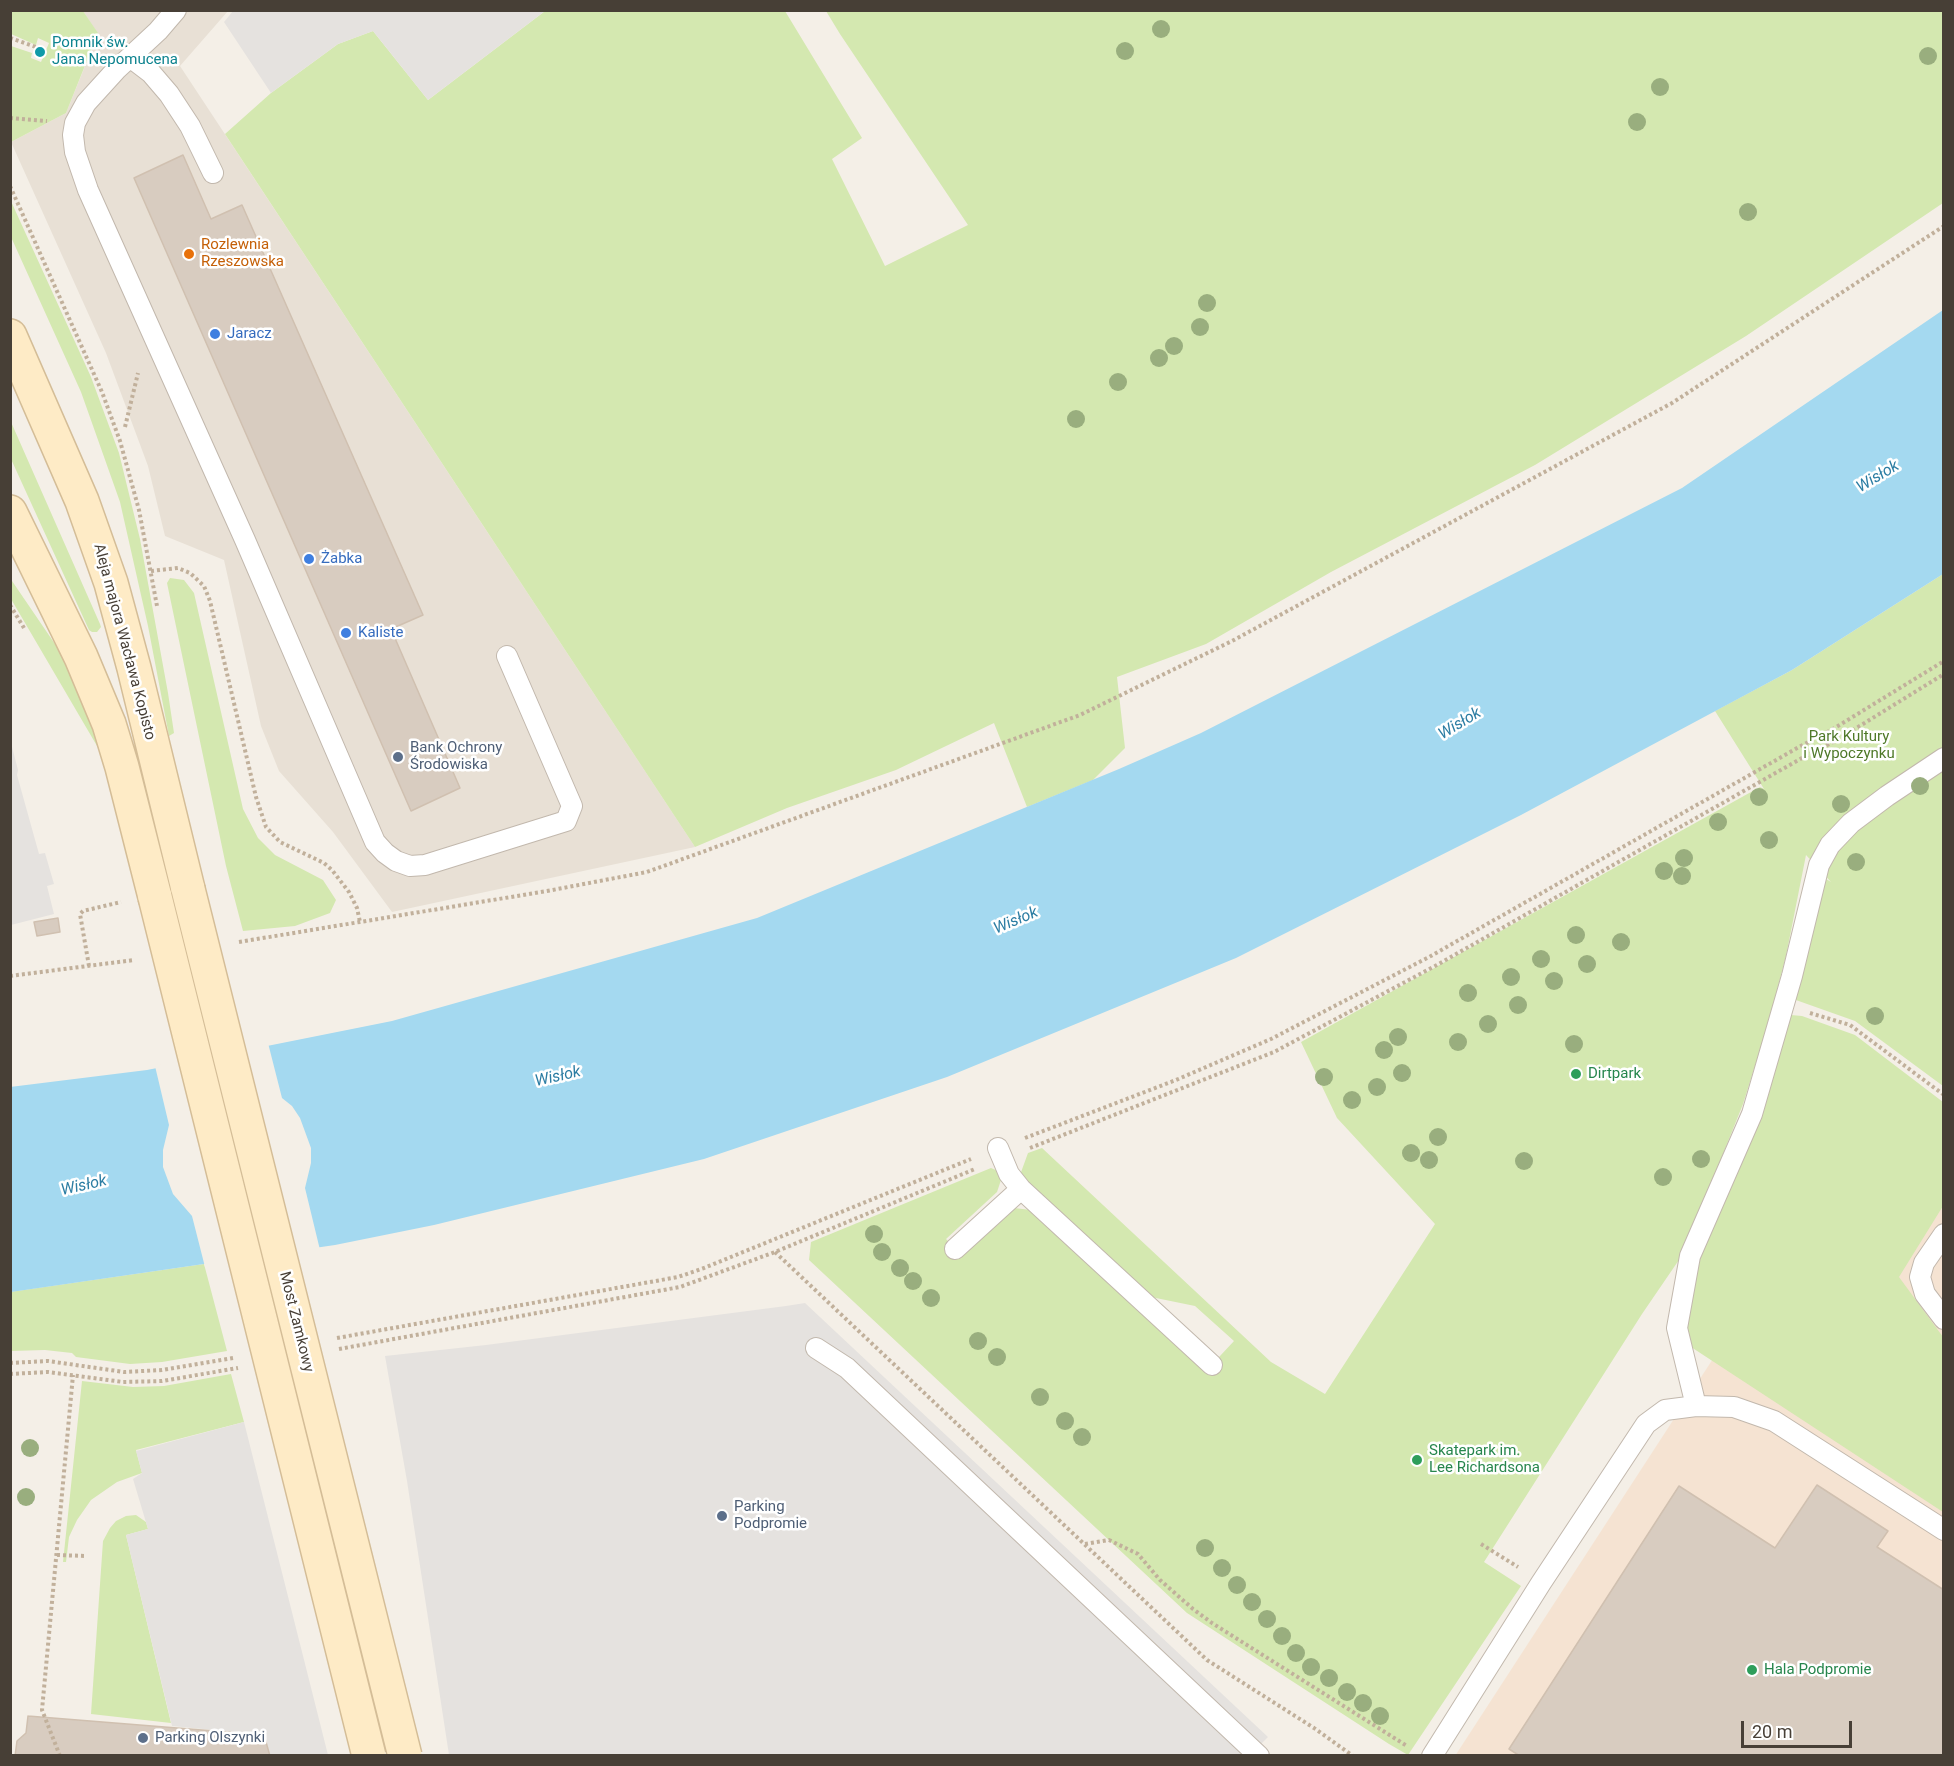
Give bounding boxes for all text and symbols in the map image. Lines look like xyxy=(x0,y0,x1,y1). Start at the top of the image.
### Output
place label: Pomnik św. Jana Nepomucena xyxy=(52,34,178,69)
marker: Pomnik św. Jana Nepomucena xyxy=(33,45,47,59)
place label: Rozlewnia Rzeszowska xyxy=(201,236,284,271)
marker: Rozlewnia Rzeszowska xyxy=(182,247,196,261)
place label: Jaracz xyxy=(227,325,272,343)
marker: Jaracz xyxy=(208,327,222,341)
water label: Wisłok xyxy=(1853,457,1903,497)
street label: Aleja majora Wacława Kopisto xyxy=(89,542,159,742)
place label: Żabka xyxy=(321,550,362,568)
marker: Żabka xyxy=(302,552,316,566)
place label: Kaliste xyxy=(358,624,403,642)
marker: Kaliste xyxy=(339,626,353,640)
water label: Wisłok xyxy=(1435,704,1485,744)
park label: Park Kultury i Wypoczynku xyxy=(1803,728,1895,763)
place label: Bank Ochrony Środowiska xyxy=(410,739,502,774)
marker: Bank Ochrony Środowiska xyxy=(391,750,405,764)
water label: Wisłok xyxy=(991,903,1041,939)
water label: Wisłok xyxy=(533,1062,583,1092)
place label: Dirtpark xyxy=(1588,1065,1641,1083)
marker: Dirtpark xyxy=(1569,1067,1583,1081)
water label: Wisłok xyxy=(59,1171,109,1201)
street label: Most Zamkowy xyxy=(275,1270,317,1374)
place label: Skatepark im. Lee Richardsona xyxy=(1429,1442,1540,1477)
marker: Skatepark im. Lee Richardsona xyxy=(1410,1453,1424,1467)
place label: Parking Podpromie xyxy=(734,1498,807,1533)
marker: Parking Podpromie xyxy=(715,1509,729,1523)
place label: Hala Podpromie xyxy=(1764,1661,1871,1679)
marker: Hala Podpromie xyxy=(1745,1663,1759,1677)
scale bar xyxy=(1744,1709,1855,1747)
text: 20 m xyxy=(1752,1721,1792,1742)
place label: Parking Olszynki xyxy=(155,1729,265,1747)
marker: Parking Olszynki xyxy=(136,1731,150,1745)

